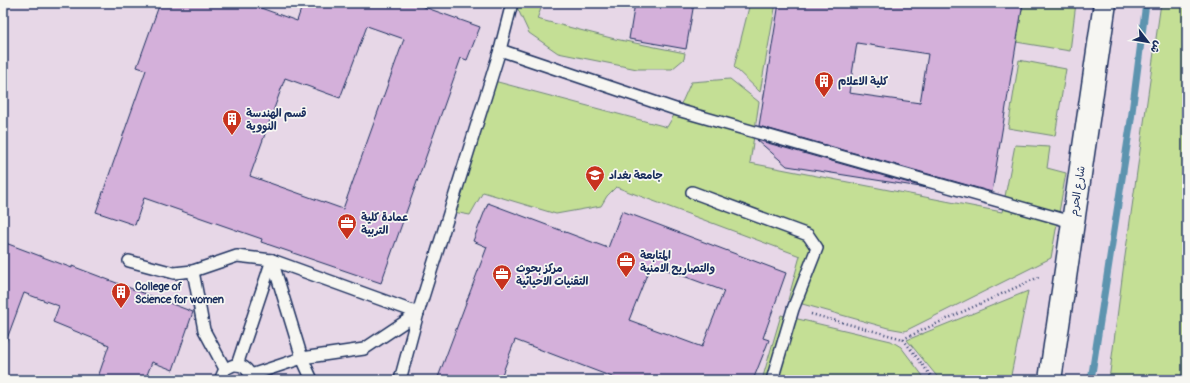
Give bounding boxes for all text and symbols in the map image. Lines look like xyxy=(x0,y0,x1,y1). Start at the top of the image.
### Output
north arrow xyxy=(1128,22,1168,62)
text: ش xyxy=(1147,38,1165,55)
building icon: كلية الاعلام xyxy=(813,70,835,98)
place label: كلية الاعلام xyxy=(838,75,888,90)
place label: قسم الهندسة النووية xyxy=(246,107,307,134)
building icon: قسم الهندسة النووية xyxy=(221,108,243,136)
school or university icon: جامعة بغداد xyxy=(584,164,606,192)
street label: شارع الحرم xyxy=(1067,165,1090,218)
place label: جامعة بغداد xyxy=(609,169,663,182)
place label: عمادة كلية التربية xyxy=(361,211,409,237)
office icon: عمادة كلية التربية xyxy=(336,212,358,240)
place label: المتابعة والتصاريح الامنية xyxy=(640,249,715,275)
office icon: المتابعة والتصاريح الامنية xyxy=(615,250,637,278)
place label: مركز بحوث التقنيات الاحيائية xyxy=(516,262,589,288)
office icon: مركز بحوث التقنيات الاحيائية xyxy=(491,263,513,291)
place label: College of Science for women xyxy=(135,280,224,306)
building icon: College of Science for women xyxy=(110,281,132,309)

